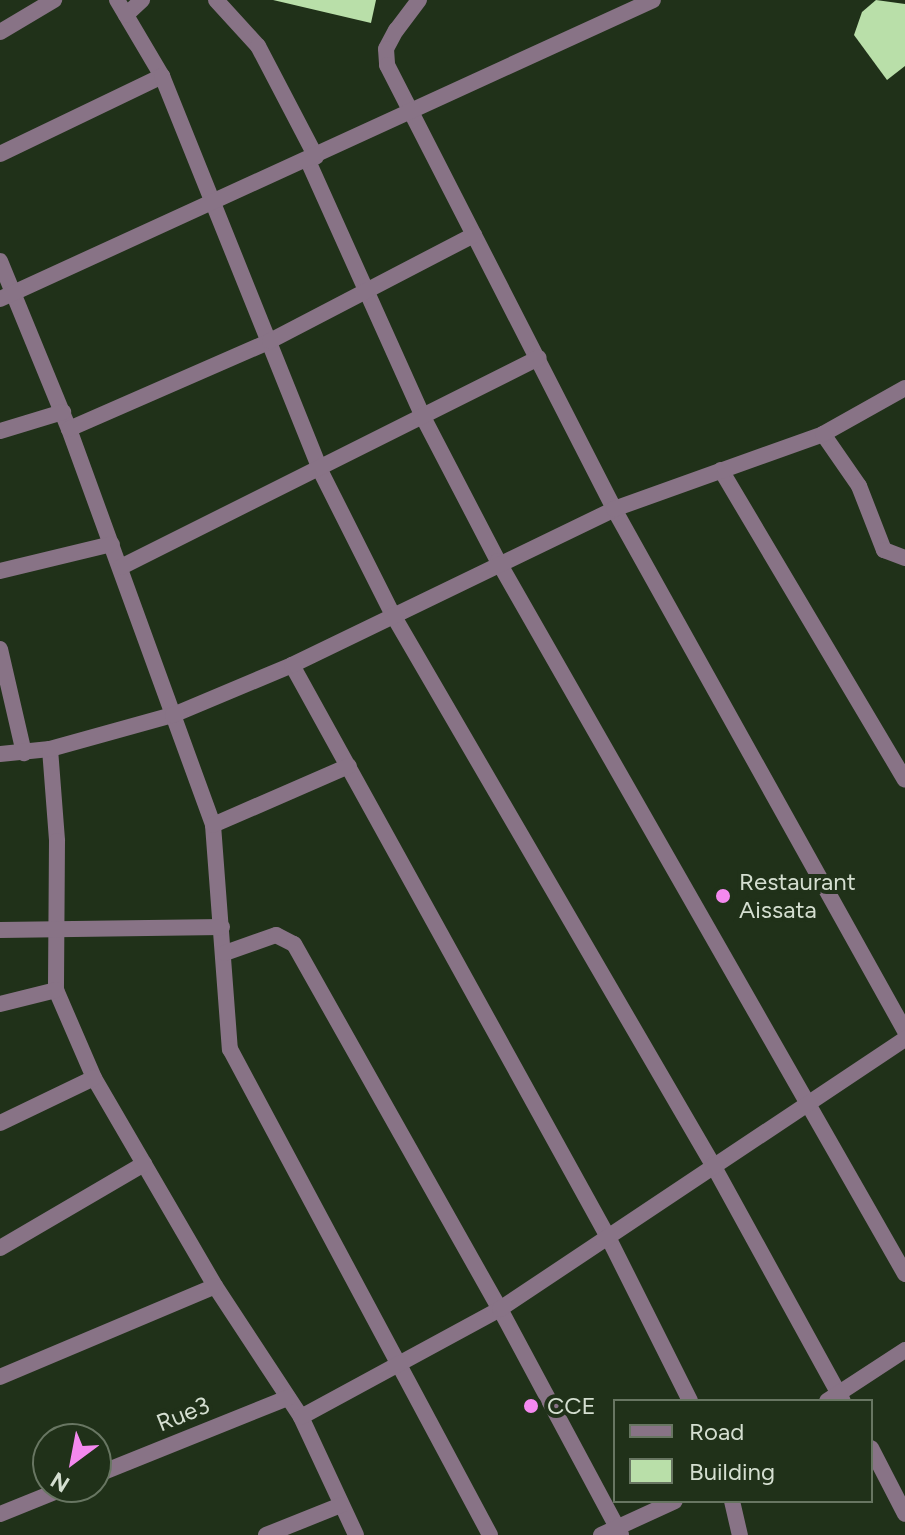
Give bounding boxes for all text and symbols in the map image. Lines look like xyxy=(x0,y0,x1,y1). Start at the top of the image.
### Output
place label: Restaurant Aissata xyxy=(739,868,856,924)
marker: Restaurant Aissata xyxy=(714,887,732,905)
street label: Rue3 xyxy=(152,1390,214,1438)
place label: CCE xyxy=(547,1392,596,1420)
marker: CCE xyxy=(522,1397,540,1415)
legend xyxy=(613,1399,873,1503)
text: Road xyxy=(689,1417,744,1446)
north arrow xyxy=(32,1423,112,1503)
text: Building xyxy=(689,1457,775,1486)
text: N xyxy=(46,1466,74,1498)

